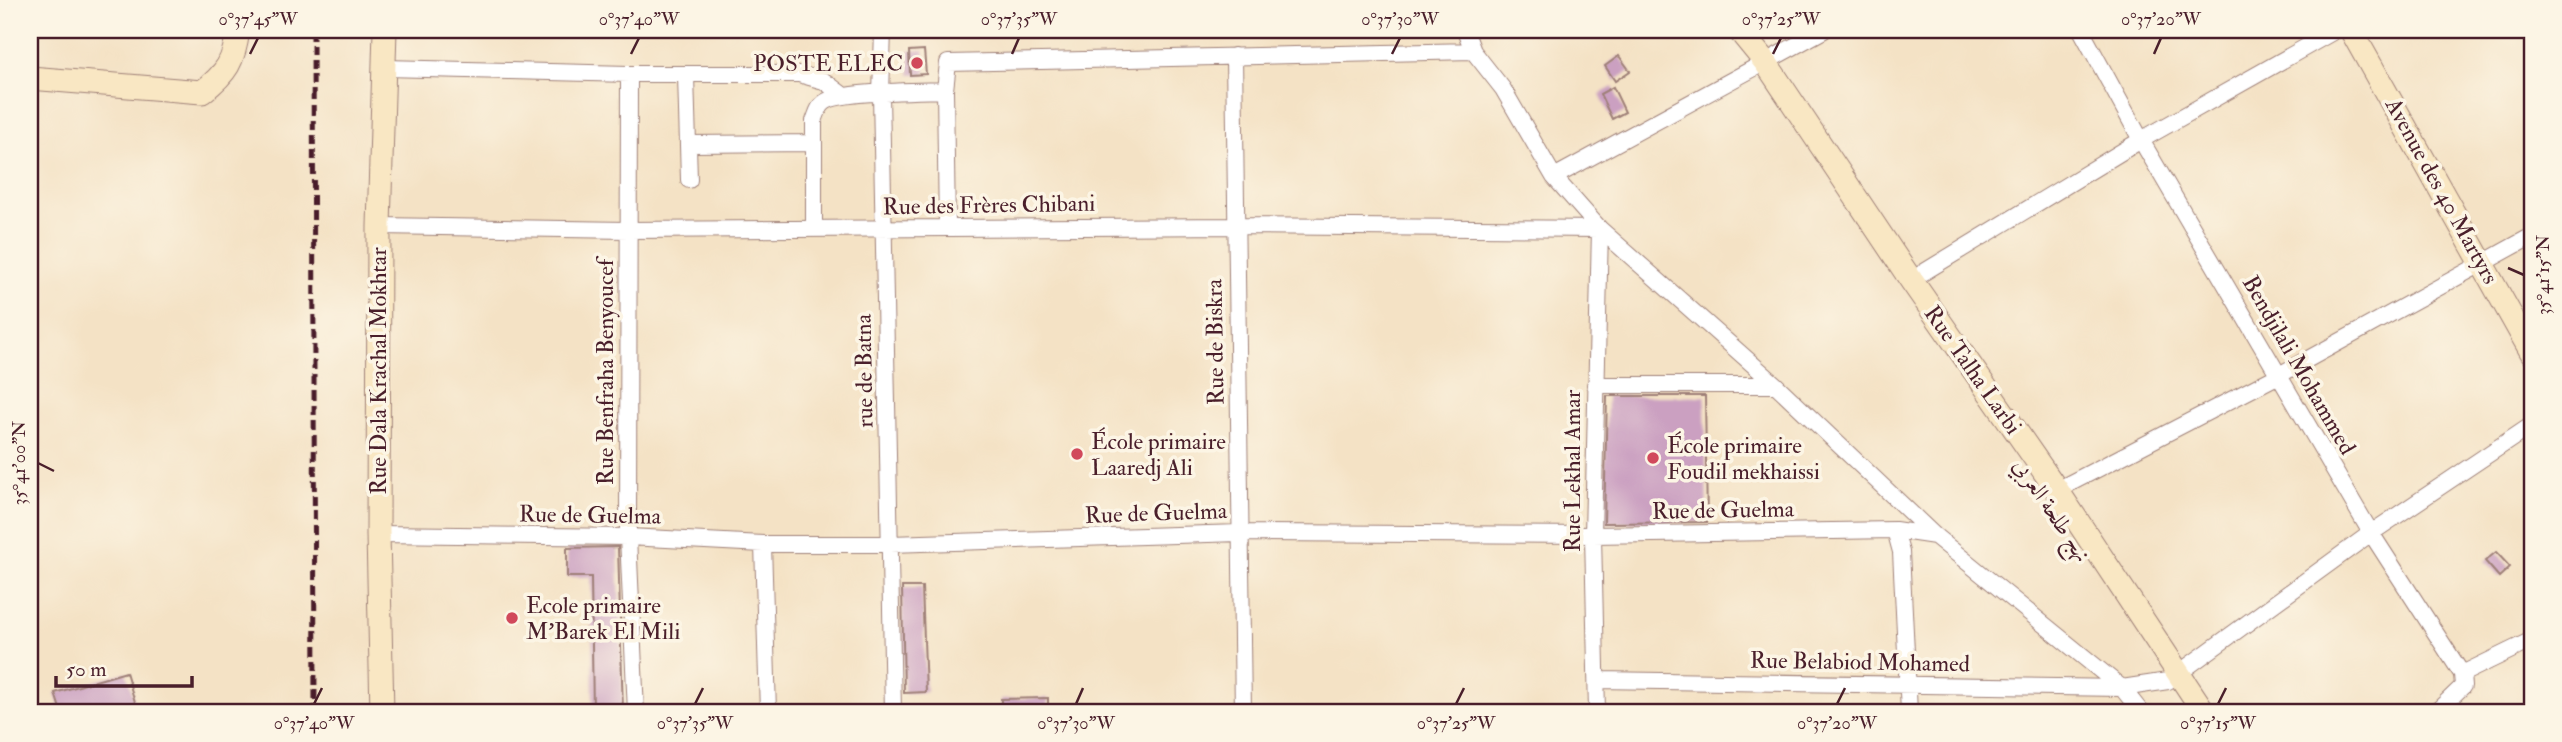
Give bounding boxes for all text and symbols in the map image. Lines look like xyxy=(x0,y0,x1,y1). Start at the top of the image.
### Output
text: 0°37'45"W xyxy=(218,8,298,31)
text: 0°37'40"W xyxy=(599,8,680,31)
text: 0°37'35"W xyxy=(981,8,1058,31)
text: 0°37'30"W xyxy=(1361,8,1440,31)
text: 0°37'25"W xyxy=(1742,8,1821,31)
text: 0°37'20"W xyxy=(2121,8,2202,31)
place label: POSTE ELEC xyxy=(753,49,903,78)
marker: POSTE ELEC xyxy=(909,55,925,71)
street label: Avenue des 40 Martyrs xyxy=(2378,92,2505,289)
street label: Rue des Frères Chibani xyxy=(882,189,1096,221)
text: 35°41'15"N xyxy=(2532,235,2555,315)
street label: Rue Dala Krachal Mokhtar xyxy=(364,247,393,495)
street label: Rue Benfraha Benyoucef xyxy=(591,255,620,485)
street label: Bendjilali Mohammed xyxy=(2236,270,2362,460)
street label: Rue de Biskra xyxy=(1199,278,1231,405)
street label: Rue Talha Larbi xyxy=(1918,300,2028,440)
street label: rue de Batna xyxy=(848,313,879,428)
street label: Rue Lekhal Amar xyxy=(1558,389,1587,552)
text: 35°41'00"N xyxy=(8,421,31,505)
place label: École primaire Laaredj Ali xyxy=(1091,427,1226,482)
place label: École primaire Foudil mekhaissi xyxy=(1667,431,1820,486)
marker: École primaire Laaredj Ali xyxy=(1069,446,1085,462)
marker: École primaire Foudil mekhaissi xyxy=(1645,450,1661,466)
street label: نهج طلحة العربي xyxy=(2002,452,2097,571)
street label: Rue de Guelma xyxy=(1652,494,1795,526)
street label: Rue de Guelma xyxy=(1084,496,1228,530)
street label: Rue de Guelma xyxy=(519,499,662,531)
place label: Ecole primaire M'Barek El Mili xyxy=(526,591,680,646)
marker: Ecole primaire M'Barek El Mili xyxy=(504,610,520,626)
scale bar xyxy=(56,644,192,688)
street label: Rue Belabiod Mohamed xyxy=(1750,646,1970,678)
text: 50 m xyxy=(66,656,107,683)
text: 0°37'40"W xyxy=(274,712,355,735)
text: 0°37'35"W xyxy=(657,712,734,735)
text: 0°37'30"W xyxy=(1037,712,1116,735)
text: 0°37'25"W xyxy=(1417,712,1496,735)
text: 0°37'20"W xyxy=(1797,712,1878,735)
text: 0°37'15"W xyxy=(2180,712,2257,735)

